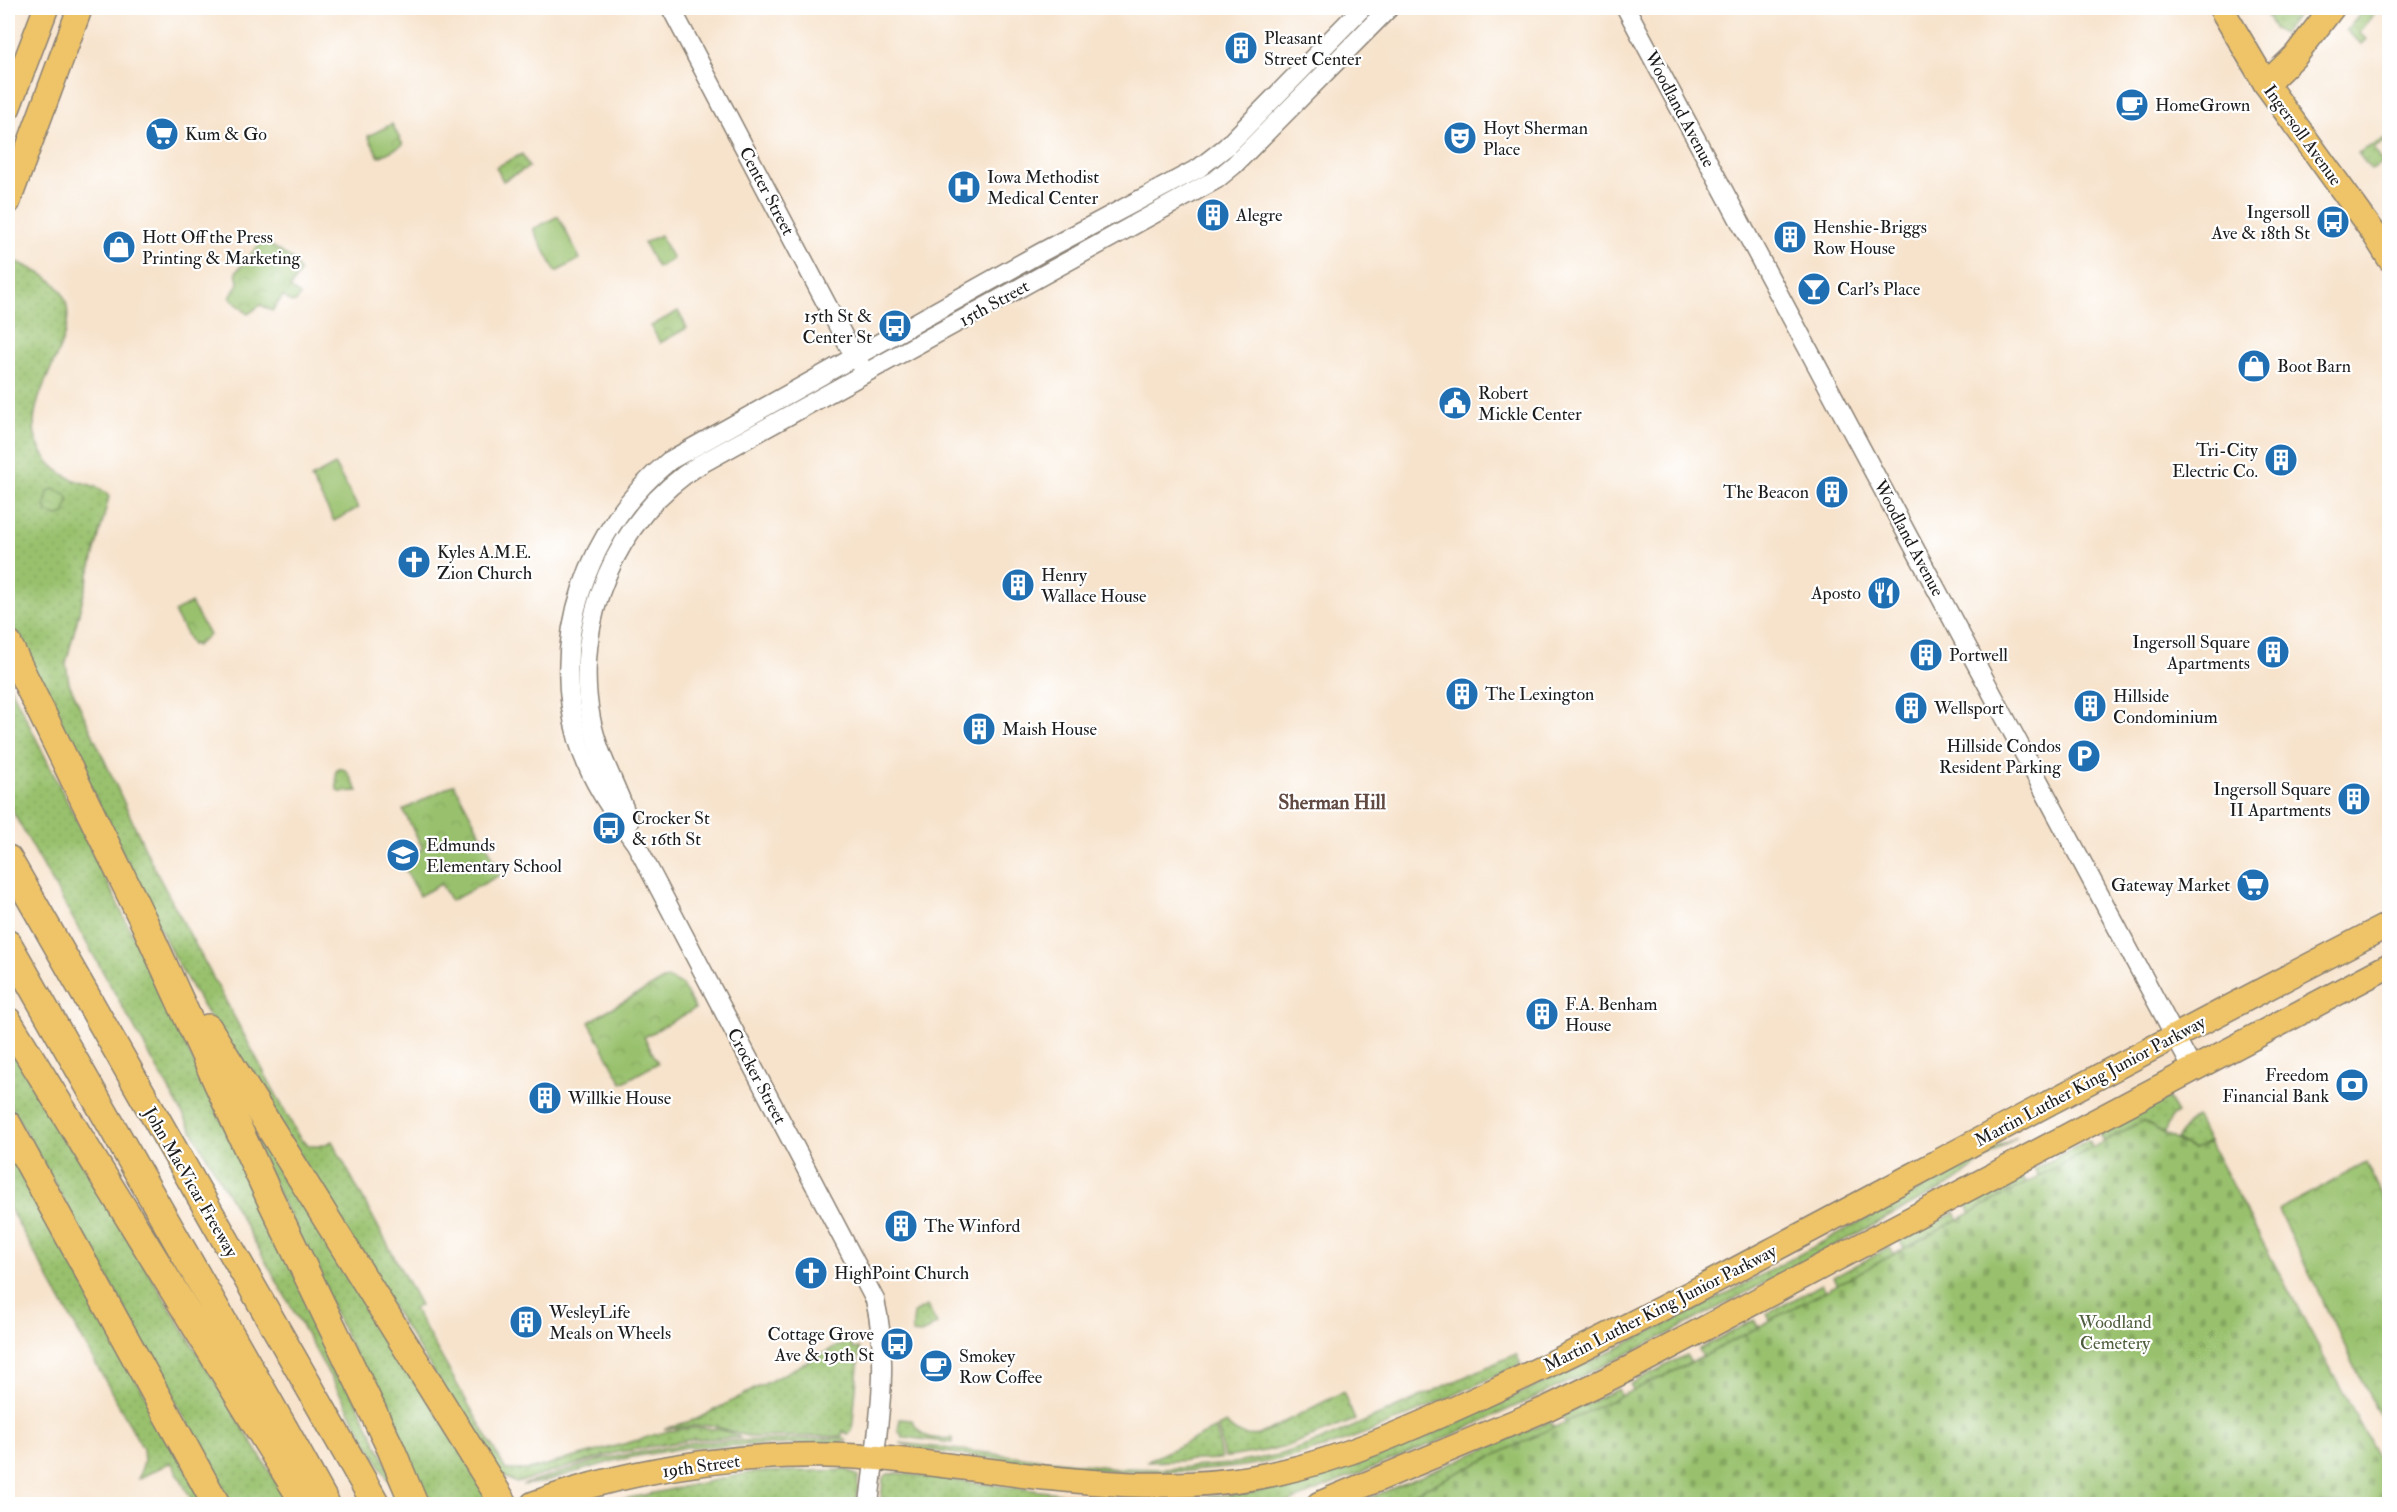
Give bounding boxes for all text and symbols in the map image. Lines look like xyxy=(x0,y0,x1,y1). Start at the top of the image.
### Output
place label: Pleasant Street Center xyxy=(1264,27,1361,71)
building icon: Pleasant Street Center xyxy=(1223,30,1259,66)
street label: Woodland Avenue xyxy=(1639,46,1720,172)
street label: Ingersoll Avenue xyxy=(2258,80,2347,191)
cafe icon: HomeGrown xyxy=(2114,87,2150,123)
place label: HomeGrown xyxy=(2155,94,2250,117)
supermarket icon: Kum & Go xyxy=(144,116,180,152)
place label: Hoyt Sherman Place xyxy=(1483,117,1588,161)
theatre icon: Hoyt Sherman Place xyxy=(1442,120,1478,156)
place label: Kum & Go xyxy=(185,123,267,146)
street label: Center Street xyxy=(734,143,800,240)
place label: Iowa Methodist Medical Center xyxy=(987,166,1099,210)
hospital icon: Iowa Methodist Medical Center xyxy=(946,169,982,205)
building icon: Alegre xyxy=(1195,197,1231,233)
place label: Ingersoll Ave & 18th St xyxy=(2210,201,2310,245)
place label: Alegre xyxy=(1235,204,1283,227)
bus stop icon: Ingersoll Ave & 18th St xyxy=(2315,204,2351,240)
place label: Henshie-Briggs Row House xyxy=(1813,216,1927,260)
building icon: Henshie-Briggs Row House xyxy=(1772,219,1808,255)
place label: Hott Off the Press Printing & Marketing xyxy=(142,226,302,270)
shop icon: Hott Off the Press Printing & Marketing xyxy=(101,229,137,265)
bar icon: Carl's Place xyxy=(1796,271,1832,307)
street label: 15th Street xyxy=(955,275,1034,332)
place label: Carl's Place xyxy=(1837,278,1921,301)
place label: 15th St & Center St xyxy=(802,305,872,349)
bus stop icon: 15th St & Center St xyxy=(877,308,913,344)
shop icon: Boot Barn xyxy=(2236,348,2272,384)
place label: Boot Barn xyxy=(2277,355,2351,378)
place label: Robert Mickle Center xyxy=(1478,382,1582,426)
public building icon: Robert Mickle Center xyxy=(1437,385,1473,421)
place label: Tri-City Electric Co. xyxy=(2172,439,2259,483)
building icon: Tri-City Electric Co. xyxy=(2263,442,2299,478)
building icon: The Beacon xyxy=(1814,474,1850,510)
street label: Woodland Avenue xyxy=(1868,475,1949,601)
place label: The Beacon xyxy=(1723,481,1809,504)
place label: Kyles A.M.E. Zion Church xyxy=(437,541,533,585)
church icon: Kyles A.M.E. Zion Church xyxy=(396,544,432,580)
place label: Henry Wallace House xyxy=(1040,564,1147,608)
building icon: Henry Wallace House xyxy=(1000,567,1036,603)
restaurant icon: Aposto xyxy=(1866,575,1902,611)
place label: Aposto xyxy=(1810,582,1861,605)
place label: Ingersoll Square Apartments xyxy=(2132,631,2250,675)
building icon: Ingersoll Square Apartments xyxy=(2255,634,2291,670)
building icon: Portwell xyxy=(1908,637,1944,673)
place label: Portwell xyxy=(1949,644,2008,667)
building icon: The Lexington xyxy=(1444,676,1480,712)
place label: The Lexington xyxy=(1485,683,1594,706)
place label: Hillside Condominium xyxy=(2113,685,2218,729)
building icon: Hillside Condominium xyxy=(2072,688,2108,724)
building icon: Wellsport xyxy=(1893,690,1929,726)
place label: Wellsport xyxy=(1933,697,2004,720)
building icon: Maish House xyxy=(961,711,997,747)
place label: Maish House xyxy=(1002,718,1098,741)
place label: Hillside Condos Resident Parking xyxy=(1939,735,2062,779)
parking icon: Hillside Condos Resident Parking xyxy=(2066,738,2102,774)
place label: Ingersoll Square II Apartments xyxy=(2213,778,2331,822)
building icon: Ingersoll Square II Apartments xyxy=(2336,781,2372,817)
district label: Sherman Hill xyxy=(1278,790,1387,815)
place label: Crocker St & 16th St xyxy=(632,807,710,851)
bus stop icon: Crocker St & 16th St xyxy=(591,810,627,846)
place label: Edmunds Elementary School xyxy=(426,834,562,878)
school or university icon: Edmunds Elementary School xyxy=(385,837,421,873)
supermarket icon: Gateway Market xyxy=(2235,867,2271,903)
place label: Gateway Market xyxy=(2111,874,2230,897)
place label: F.A. Benham House xyxy=(1565,993,1657,1037)
building icon: F.A. Benham House xyxy=(1524,996,1560,1032)
street label: Martin Luther King Junior Parkway xyxy=(1971,1010,2211,1152)
street label: Crocker Street xyxy=(722,1024,792,1128)
place label: Freedom Financial Bank xyxy=(2222,1064,2329,1108)
bank icon: Freedom Financial Bank xyxy=(2334,1067,2370,1103)
building icon: Willkie House xyxy=(527,1080,563,1116)
place label: Willkie House xyxy=(567,1087,672,1110)
street label: John MacVicar Freeway xyxy=(138,1102,244,1262)
building icon: The Winford xyxy=(883,1208,919,1244)
place label: The Winford xyxy=(924,1215,1020,1238)
street label: Martin Luther King Junior Parkway xyxy=(1540,1239,1781,1377)
church icon: HighPoint Church xyxy=(793,1255,829,1291)
place label: HighPoint Church xyxy=(834,1262,970,1285)
place label: WesleyLife Meals on Wheels xyxy=(548,1301,671,1345)
building icon: WesleyLife Meals on Wheels xyxy=(508,1304,544,1340)
park label: Woodland Cemetery xyxy=(2077,1311,2152,1355)
place label: Cottage Grove Ave & 19th St xyxy=(767,1323,874,1367)
bus stop icon: Cottage Grove Ave & 19th St xyxy=(879,1326,915,1362)
place label: Smokey Row Coffee xyxy=(959,1345,1043,1389)
cafe icon: Smokey Row Coffee xyxy=(918,1348,954,1384)
street label: 19th Street xyxy=(661,1450,741,1483)

